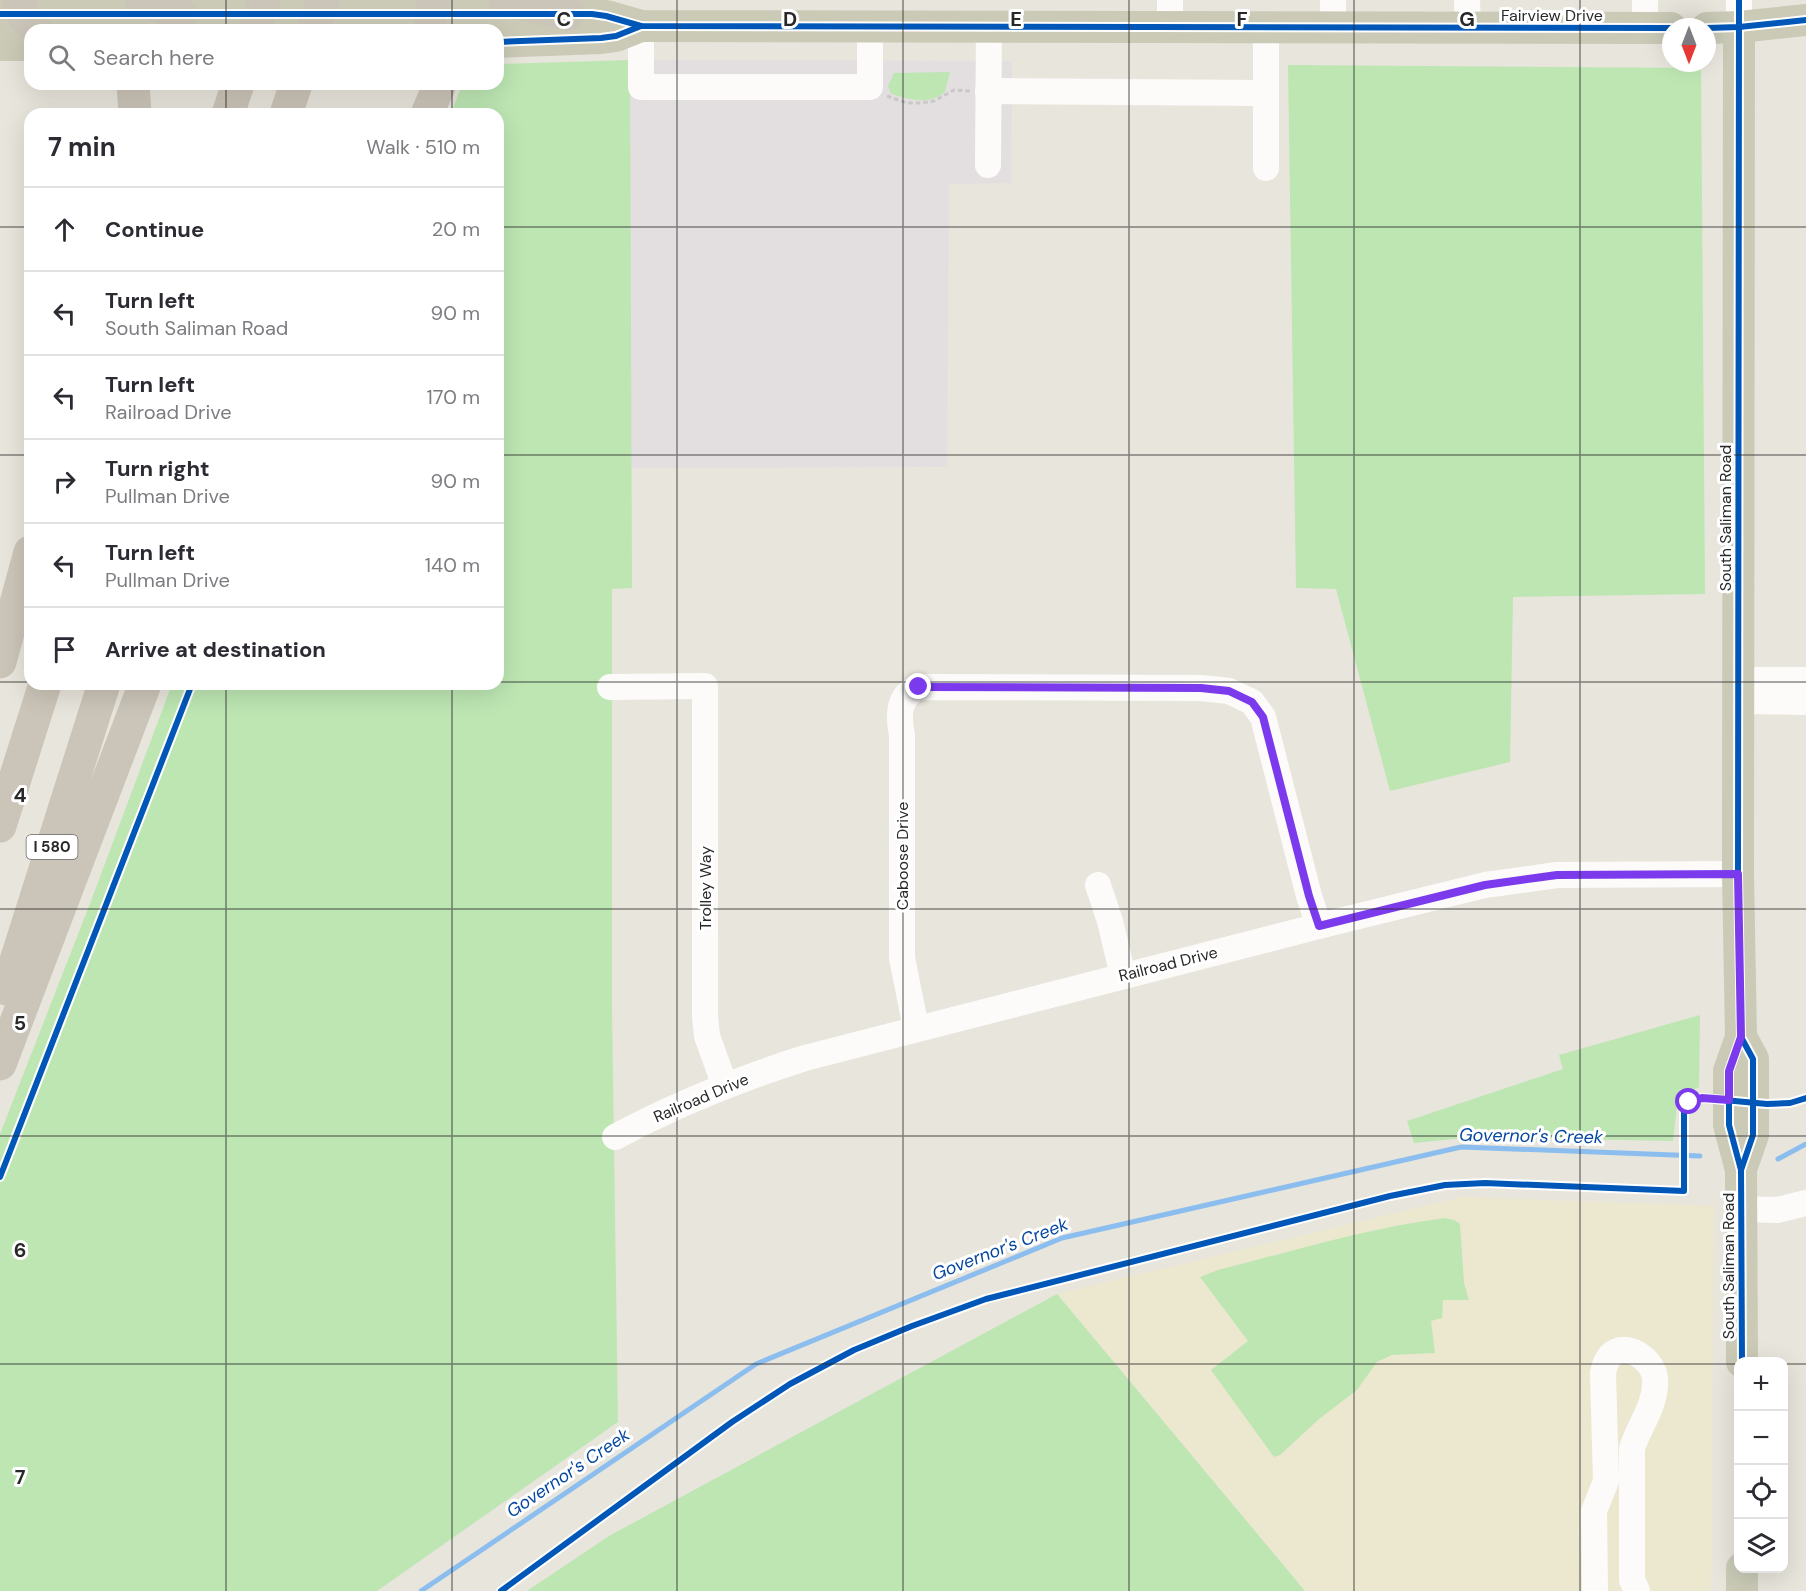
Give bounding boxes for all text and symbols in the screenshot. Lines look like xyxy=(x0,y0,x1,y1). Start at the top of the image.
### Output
street label: Fairview Drive xyxy=(1501,5,1603,26)
text: C xyxy=(557,6,571,32)
text: D xyxy=(783,6,797,32)
text: E xyxy=(1010,6,1022,32)
text: F xyxy=(1236,6,1248,32)
text: G xyxy=(1459,6,1475,32)
north arrow xyxy=(1662,18,1716,72)
search box xyxy=(24,24,504,90)
icon: search xyxy=(45,41,78,74)
text: Search here xyxy=(93,43,214,72)
text: 7 min xyxy=(48,130,116,164)
text: Walk · 510 m xyxy=(366,134,480,160)
icon: ahead xyxy=(48,213,81,246)
text: Continue xyxy=(105,215,204,244)
text: 20 m xyxy=(432,216,480,242)
text: Turn left xyxy=(105,286,195,315)
icon: left xyxy=(48,297,81,330)
text: 90 m xyxy=(431,300,480,326)
text: South Saliman Road xyxy=(105,315,288,341)
text: Turn left xyxy=(105,370,195,399)
icon: left xyxy=(48,381,81,414)
text: 170 m xyxy=(427,384,480,410)
text: Railroad Drive xyxy=(105,399,232,425)
street label: South Saliman Road xyxy=(1715,445,1736,591)
text: Turn right xyxy=(105,454,210,483)
icon: right xyxy=(48,465,81,498)
text: 90 m xyxy=(431,468,480,494)
text: Pullman Drive xyxy=(105,483,230,509)
text: Turn left xyxy=(105,538,195,567)
icon: left xyxy=(48,549,81,582)
text: 140 m xyxy=(425,552,480,578)
text: Pullman Drive xyxy=(105,567,230,593)
icon: arrive xyxy=(48,633,81,666)
text: Arrive at destination xyxy=(105,635,326,664)
route end xyxy=(905,673,931,699)
text: 4 xyxy=(14,782,27,808)
street label: Caboose Drive xyxy=(892,802,913,910)
road number: I 580 xyxy=(26,835,78,859)
street label: Trolley Way xyxy=(695,846,716,930)
street label: Railroad Drive xyxy=(1116,942,1220,986)
text: 5 xyxy=(14,1010,26,1036)
street label: Railroad Drive xyxy=(650,1069,752,1127)
route start xyxy=(1675,1088,1701,1114)
water label: Governor's Creek xyxy=(1459,1123,1604,1149)
street label: South Saliman Road xyxy=(1718,1193,1739,1339)
water label: Governor's Creek xyxy=(928,1212,1072,1286)
text: 6 xyxy=(14,1237,26,1263)
map controls xyxy=(1734,1357,1788,1573)
button: + xyxy=(1734,1357,1788,1411)
button: − xyxy=(1734,1411,1788,1465)
water label: Governor's Creek xyxy=(502,1422,635,1523)
text: 7 xyxy=(15,1464,26,1490)
button: locate xyxy=(1734,1465,1788,1519)
button: layers xyxy=(1734,1519,1788,1573)

